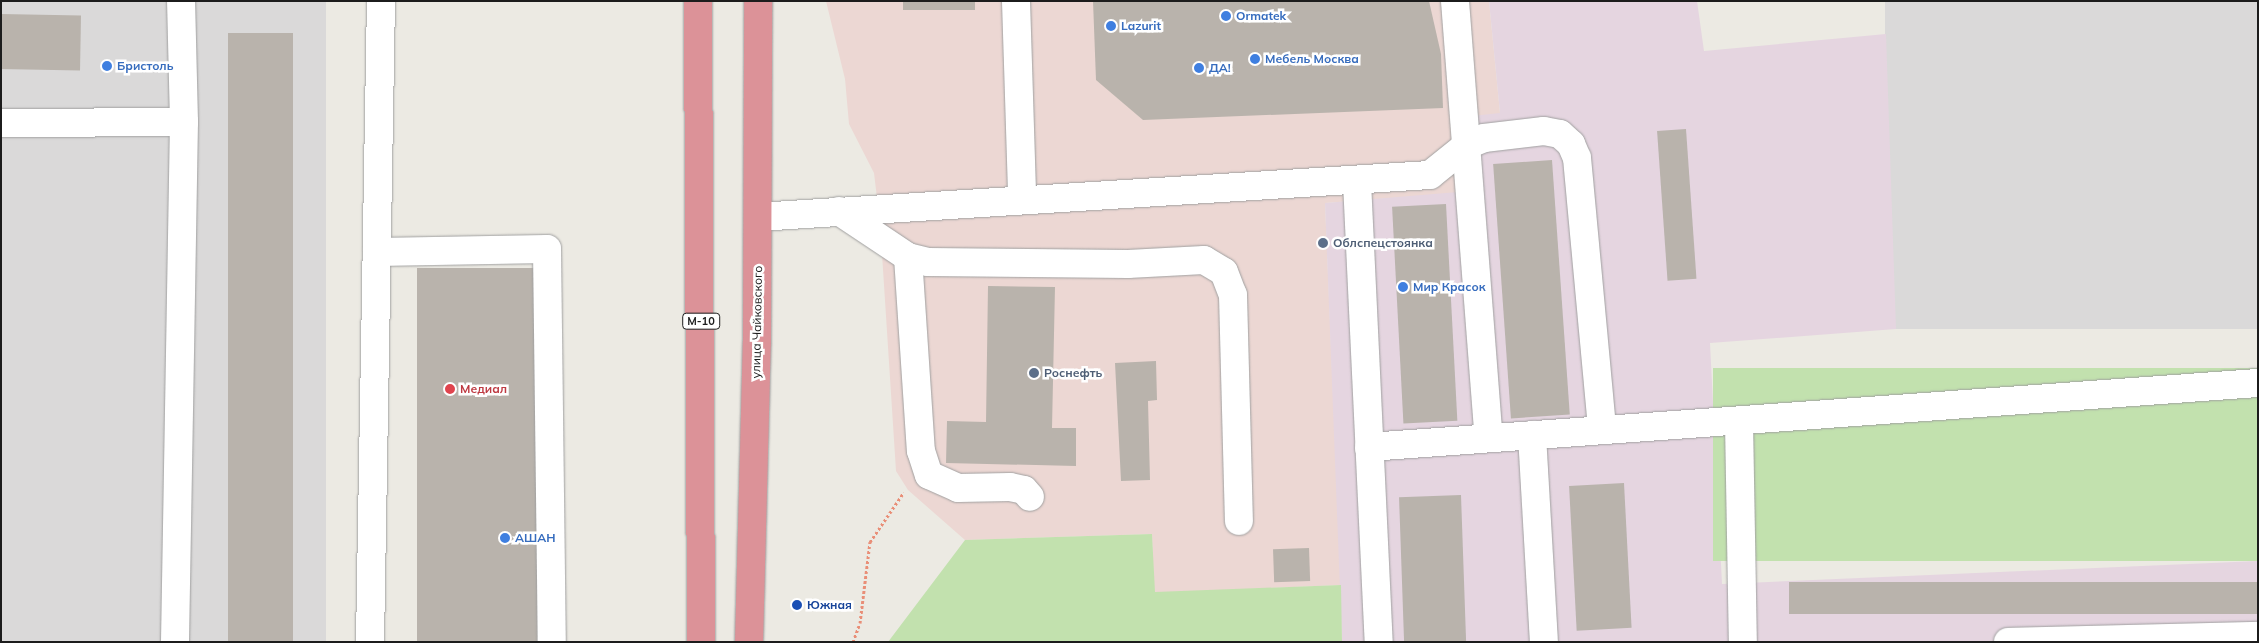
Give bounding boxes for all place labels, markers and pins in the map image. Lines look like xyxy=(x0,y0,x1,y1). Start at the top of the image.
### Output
place label: Ormatek xyxy=(1236,9,1286,23)
marker: Ormatek xyxy=(1220,10,1232,22)
place label: Lazurit xyxy=(1121,19,1161,33)
marker: Lazurit xyxy=(1105,20,1117,32)
place label: Мебель Москва xyxy=(1265,52,1359,66)
marker: Мебель Москва xyxy=(1249,53,1261,65)
place label: Бристоль xyxy=(117,59,173,73)
marker: Бристоль xyxy=(101,60,113,72)
place label: ДА! xyxy=(1209,61,1231,75)
marker: ДА! xyxy=(1193,62,1205,74)
place label: Облспецстоянка xyxy=(1333,236,1433,250)
marker: Облспецстоянка xyxy=(1317,237,1329,249)
place label: Мир Красок xyxy=(1413,280,1486,294)
marker: Мир Красок xyxy=(1397,281,1409,293)
place label: Роснефть xyxy=(1044,366,1102,380)
marker: Роснефть xyxy=(1028,367,1040,379)
place label: Медиал xyxy=(460,382,507,396)
marker: Медиал xyxy=(444,383,456,395)
place label: AШАН xyxy=(515,531,555,545)
marker: AШАН xyxy=(499,532,511,544)
place label: Южная xyxy=(807,598,852,612)
marker: Южная xyxy=(791,599,803,611)

